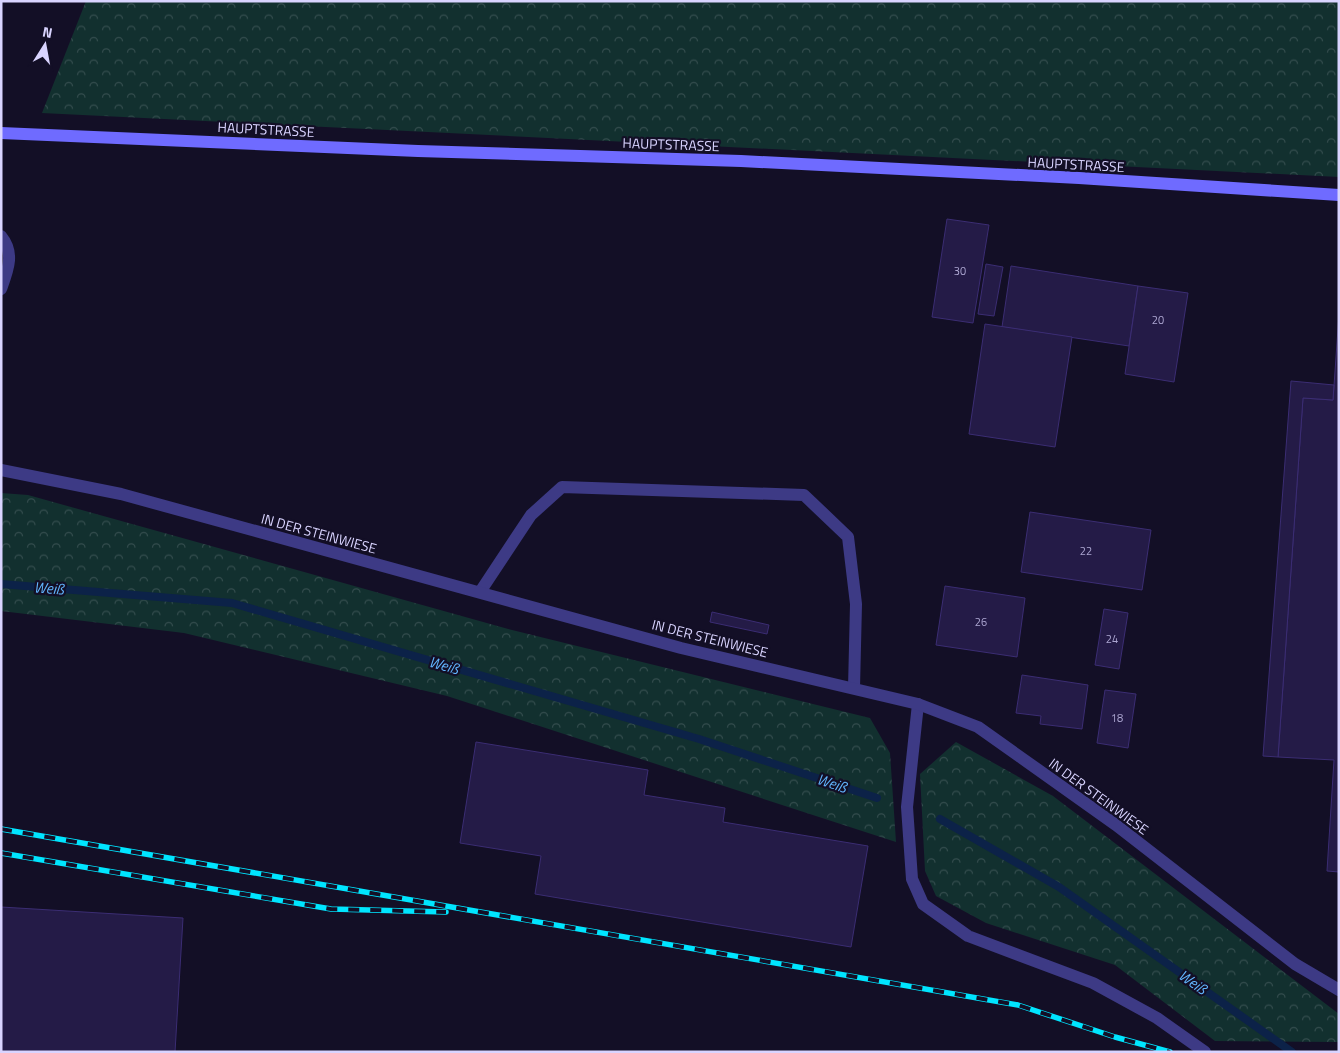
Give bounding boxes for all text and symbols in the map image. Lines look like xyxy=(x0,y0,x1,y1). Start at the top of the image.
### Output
north arrow xyxy=(20,20,70,70)
text: N xyxy=(41,21,54,43)
street label: HAUPTSTRASSE xyxy=(217,116,315,142)
street label: HAUPTSTRASSE xyxy=(622,132,720,156)
street label: HAUPTSTRASSE xyxy=(1027,151,1125,177)
house number: 30 xyxy=(954,263,966,279)
house number: 20 xyxy=(1152,312,1164,328)
street label: IN DER STEINWIESE xyxy=(259,507,379,559)
house number: 22 xyxy=(1080,543,1092,559)
water label: Weiß xyxy=(33,575,66,601)
street label: IN DER STEINWIESE xyxy=(650,613,770,663)
house number: 26 xyxy=(975,614,987,630)
house number: 24 xyxy=(1106,631,1118,647)
water label: Weiß xyxy=(426,650,463,680)
house number: 18 xyxy=(1111,710,1123,726)
street label: IN DER STEINWIESE xyxy=(1045,753,1153,840)
water label: Weiß xyxy=(814,767,851,799)
water label: Weiß xyxy=(1174,964,1213,1001)

